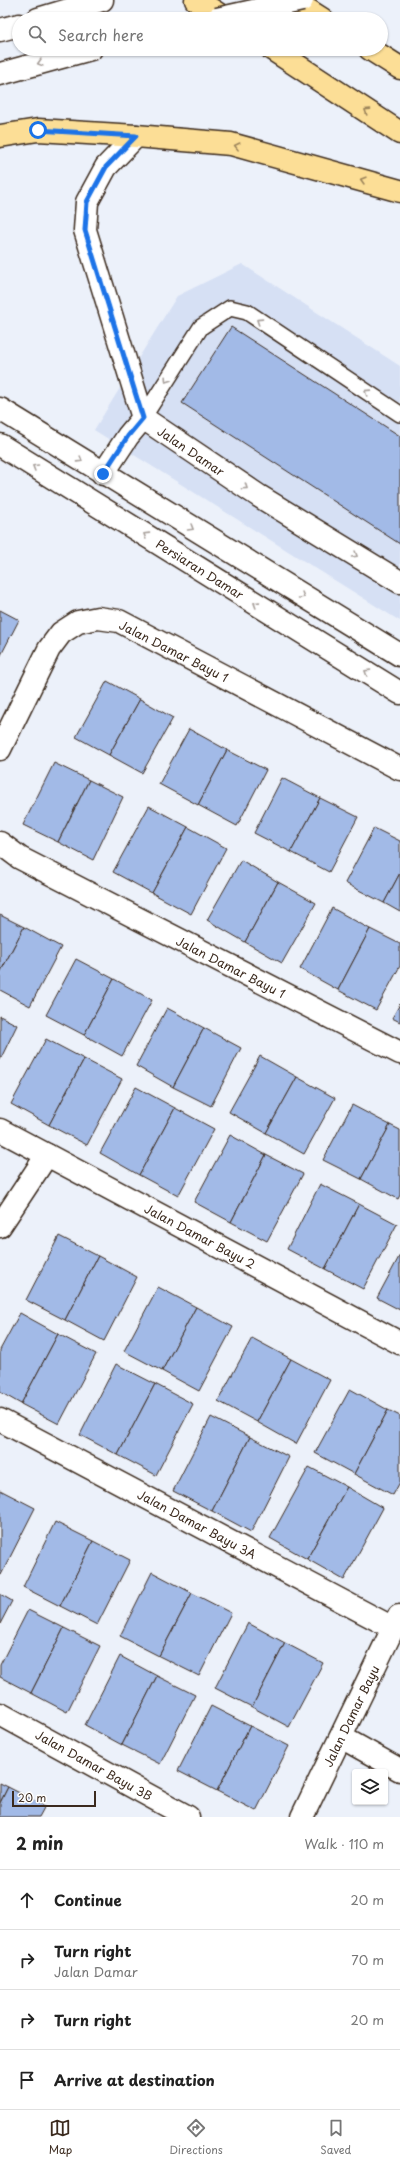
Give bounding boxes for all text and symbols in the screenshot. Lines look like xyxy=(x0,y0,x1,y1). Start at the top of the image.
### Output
search box xyxy=(12,12,388,56)
icon: search xyxy=(26,23,48,45)
text: Search here xyxy=(58,23,144,46)
one-way arrow xyxy=(37,58,44,67)
one-way arrow xyxy=(364,108,371,116)
route start xyxy=(29,121,47,139)
one-way arrow xyxy=(234,142,241,151)
one-way arrow xyxy=(359,176,366,185)
one-way arrow xyxy=(256,318,263,325)
one-way arrow xyxy=(164,376,172,383)
one-way arrow xyxy=(365,390,372,397)
street label: Jalan Damar xyxy=(154,422,228,480)
one-way arrow xyxy=(76,455,83,462)
one-way arrow xyxy=(32,464,39,471)
route end xyxy=(94,465,112,483)
one-way arrow xyxy=(241,482,248,489)
one-way arrow xyxy=(187,523,194,530)
one-way arrow xyxy=(143,532,150,540)
street label: Persiaran Damar xyxy=(153,535,248,604)
one-way arrow xyxy=(351,550,358,558)
one-way arrow xyxy=(298,591,305,598)
one-way arrow xyxy=(253,601,260,608)
street label: Jalan Damar Bayu 1 xyxy=(116,616,232,686)
one-way arrow xyxy=(364,669,371,677)
street label: Jalan Damar Bayu 1 xyxy=(173,932,289,1002)
street label: Jalan Damar Bayu 2 xyxy=(141,1199,259,1273)
street label: Jalan Damar Bayu 3A xyxy=(134,1485,260,1563)
street label: Jalan Damar Bayu xyxy=(319,1662,383,1770)
street label: Jalan Damar Bayu 3B xyxy=(32,1725,156,1805)
map controls xyxy=(352,1769,388,1805)
button: layers xyxy=(352,1769,388,1805)
scale bar xyxy=(12,1789,96,1808)
text: 20 m xyxy=(18,1789,46,1806)
text: 2 min xyxy=(16,1830,63,1856)
text: Walk · 110 m xyxy=(305,1834,384,1853)
text: Continue xyxy=(54,1888,122,1911)
icon: ahead xyxy=(16,1889,38,1911)
text: 20 m xyxy=(350,1890,384,1909)
text: Turn right xyxy=(54,1939,131,1962)
icon: right xyxy=(16,1949,38,1971)
text: 70 m xyxy=(351,1950,384,1969)
text: Jalan Damar xyxy=(54,1962,138,1981)
text: Turn right xyxy=(54,2008,131,2031)
icon: right xyxy=(16,2009,38,2031)
text: 20 m xyxy=(350,2010,384,2029)
text: Arrive at destination xyxy=(54,2068,215,2091)
icon: arrive xyxy=(16,2069,38,2091)
tab: Map xyxy=(49,2117,72,2158)
tab: Directions xyxy=(169,2117,223,2158)
tab: Saved xyxy=(320,2117,351,2158)

